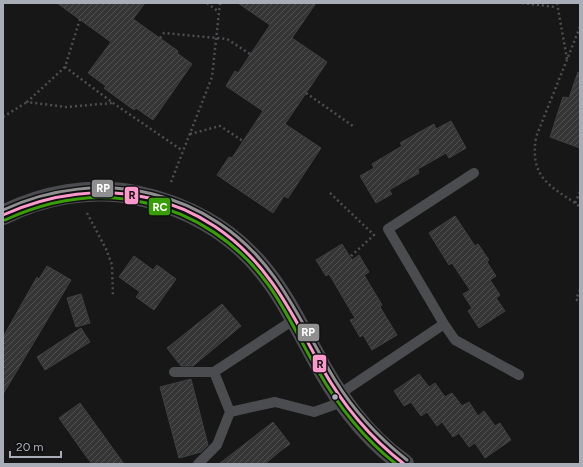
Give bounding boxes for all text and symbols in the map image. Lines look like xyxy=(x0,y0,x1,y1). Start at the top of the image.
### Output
line badge: RP xyxy=(91,179,114,198)
text: RP xyxy=(96,182,110,195)
line badge: R xyxy=(124,186,139,205)
text: R xyxy=(128,189,136,202)
line badge: RC xyxy=(148,197,171,216)
text: RC xyxy=(152,201,168,214)
line badge: RP xyxy=(297,323,320,342)
text: RP xyxy=(301,326,315,339)
line badge: R xyxy=(312,354,327,373)
text: R xyxy=(316,358,324,371)
unlabelled marker xyxy=(330,392,340,402)
scale bar xyxy=(10,433,61,459)
text: 20 m xyxy=(16,440,44,454)

